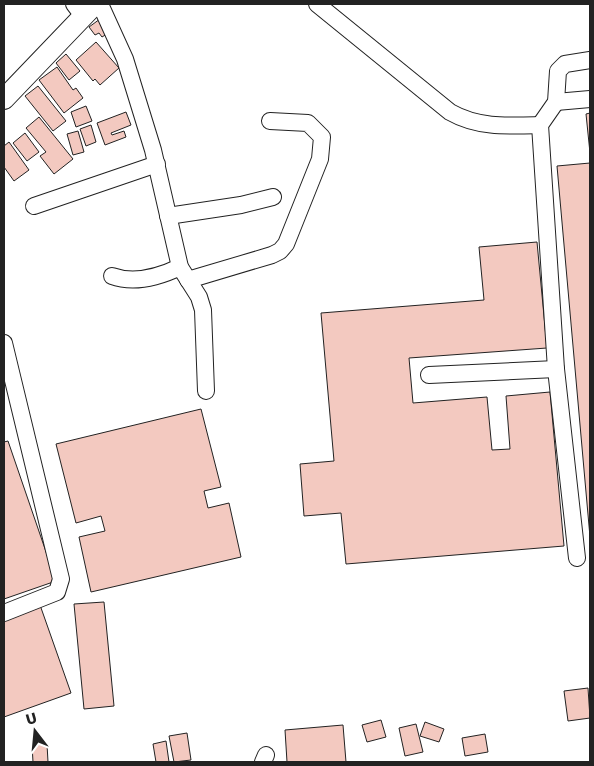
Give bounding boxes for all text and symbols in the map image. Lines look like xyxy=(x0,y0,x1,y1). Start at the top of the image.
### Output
north arrow xyxy=(10,706,60,756)
text: U xyxy=(24,709,39,728)

